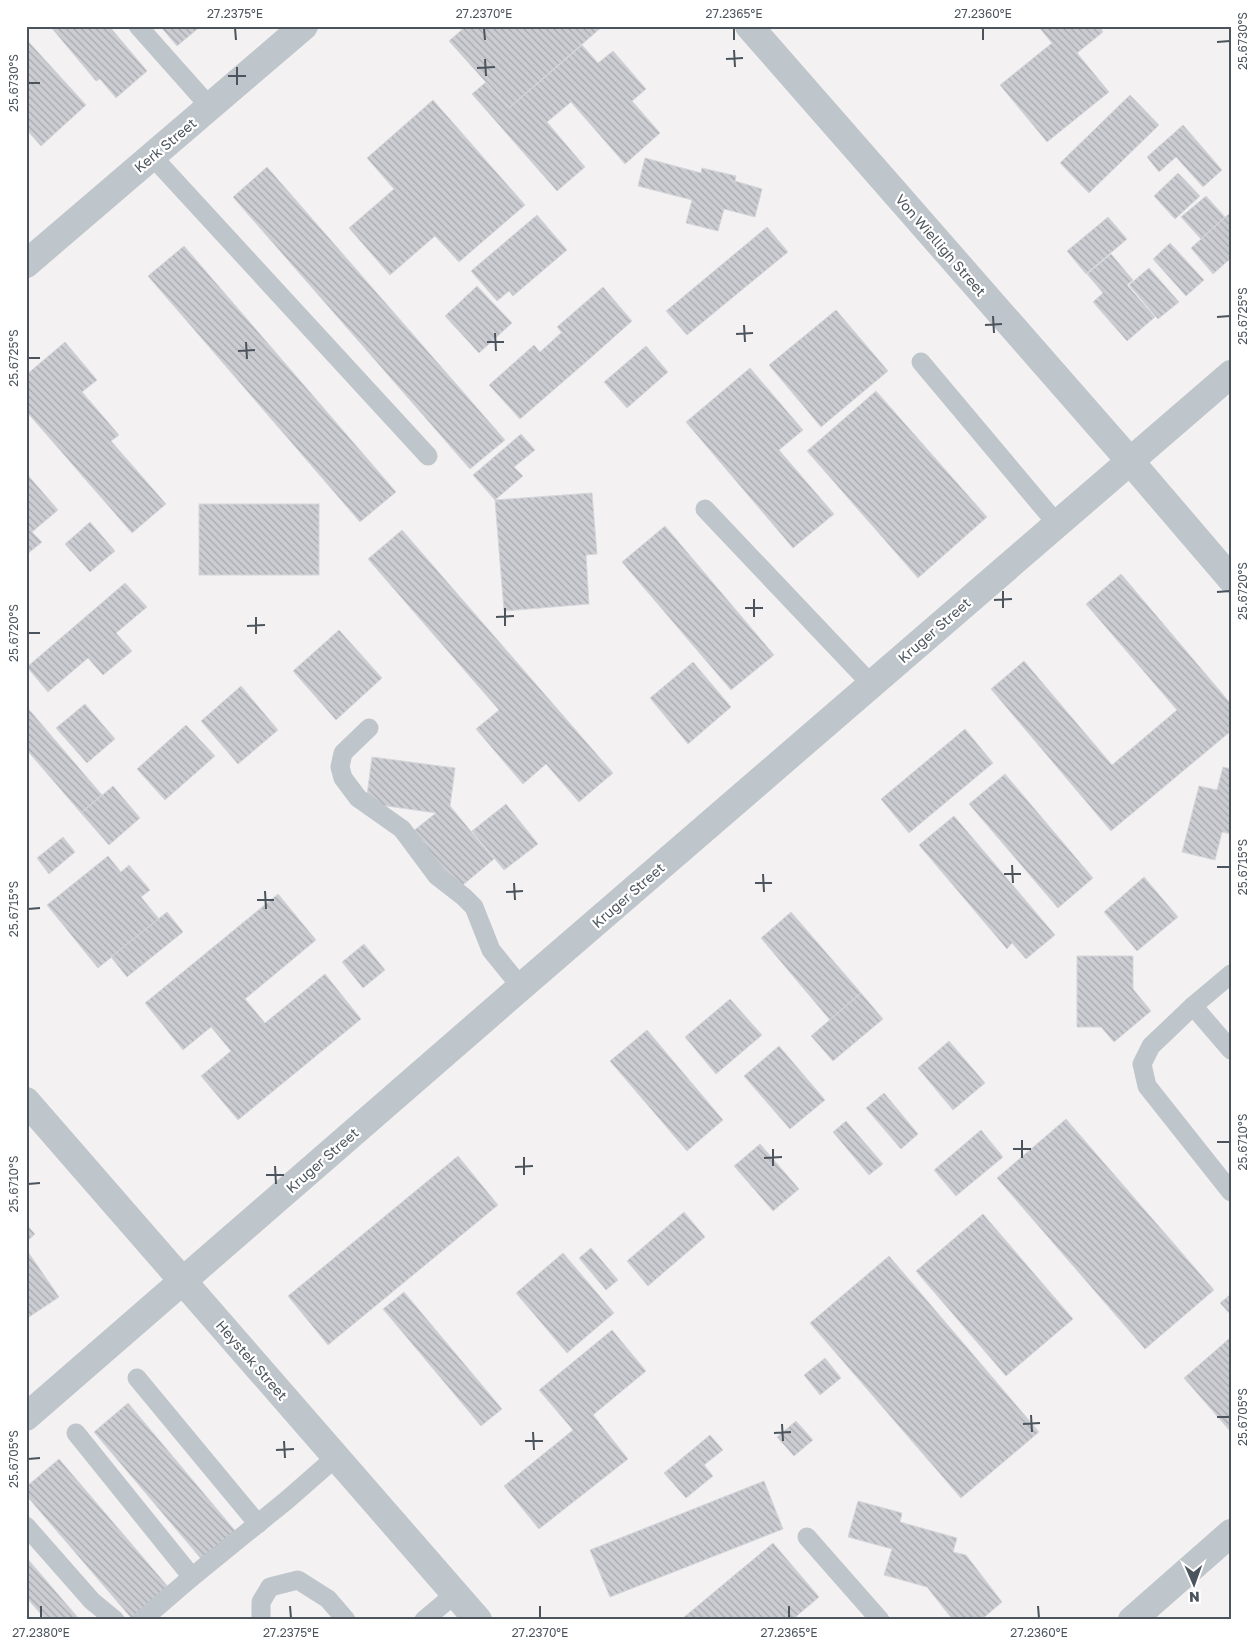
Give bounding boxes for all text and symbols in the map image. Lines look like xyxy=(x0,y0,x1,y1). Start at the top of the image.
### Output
text: 27.2375°E xyxy=(207,6,263,21)
text: 27.2370°E xyxy=(456,6,512,21)
text: 27.2365°E xyxy=(705,6,763,21)
text: 27.2360°E xyxy=(954,6,1012,21)
text: 25.6730°S xyxy=(1235,12,1250,70)
text: 25.6730°S xyxy=(6,54,21,112)
street label: Kerk Street xyxy=(130,114,200,176)
street label: Von Wielligh Street xyxy=(892,191,990,299)
text: 25.6725°S xyxy=(1235,287,1250,345)
text: 25.6725°S xyxy=(6,329,21,387)
text: 25.6720°S xyxy=(1235,562,1250,620)
street label: Kruger Street xyxy=(894,594,974,666)
text: 25.6720°S xyxy=(6,604,21,662)
text: 25.6715°S xyxy=(1235,839,1250,895)
street label: Kruger Street xyxy=(588,859,668,931)
text: 25.6715°S xyxy=(6,881,21,937)
text: 25.6710°S xyxy=(1235,1113,1250,1170)
street label: Kruger Street xyxy=(282,1124,362,1196)
text: 25.6710°S xyxy=(6,1155,21,1212)
street label: Heystek Street xyxy=(213,1317,291,1403)
text: 25.6705°S xyxy=(1235,1388,1250,1446)
text: 25.6705°S xyxy=(6,1430,21,1488)
north arrow xyxy=(1170,1558,1220,1608)
text: N xyxy=(1189,1589,1200,1606)
text: 27.2380°E xyxy=(12,1625,70,1640)
text: 27.2375°E xyxy=(263,1625,319,1640)
text: 27.2370°E xyxy=(512,1625,568,1640)
text: 27.2365°E xyxy=(760,1625,818,1640)
text: 27.2360°E xyxy=(1010,1625,1068,1640)

